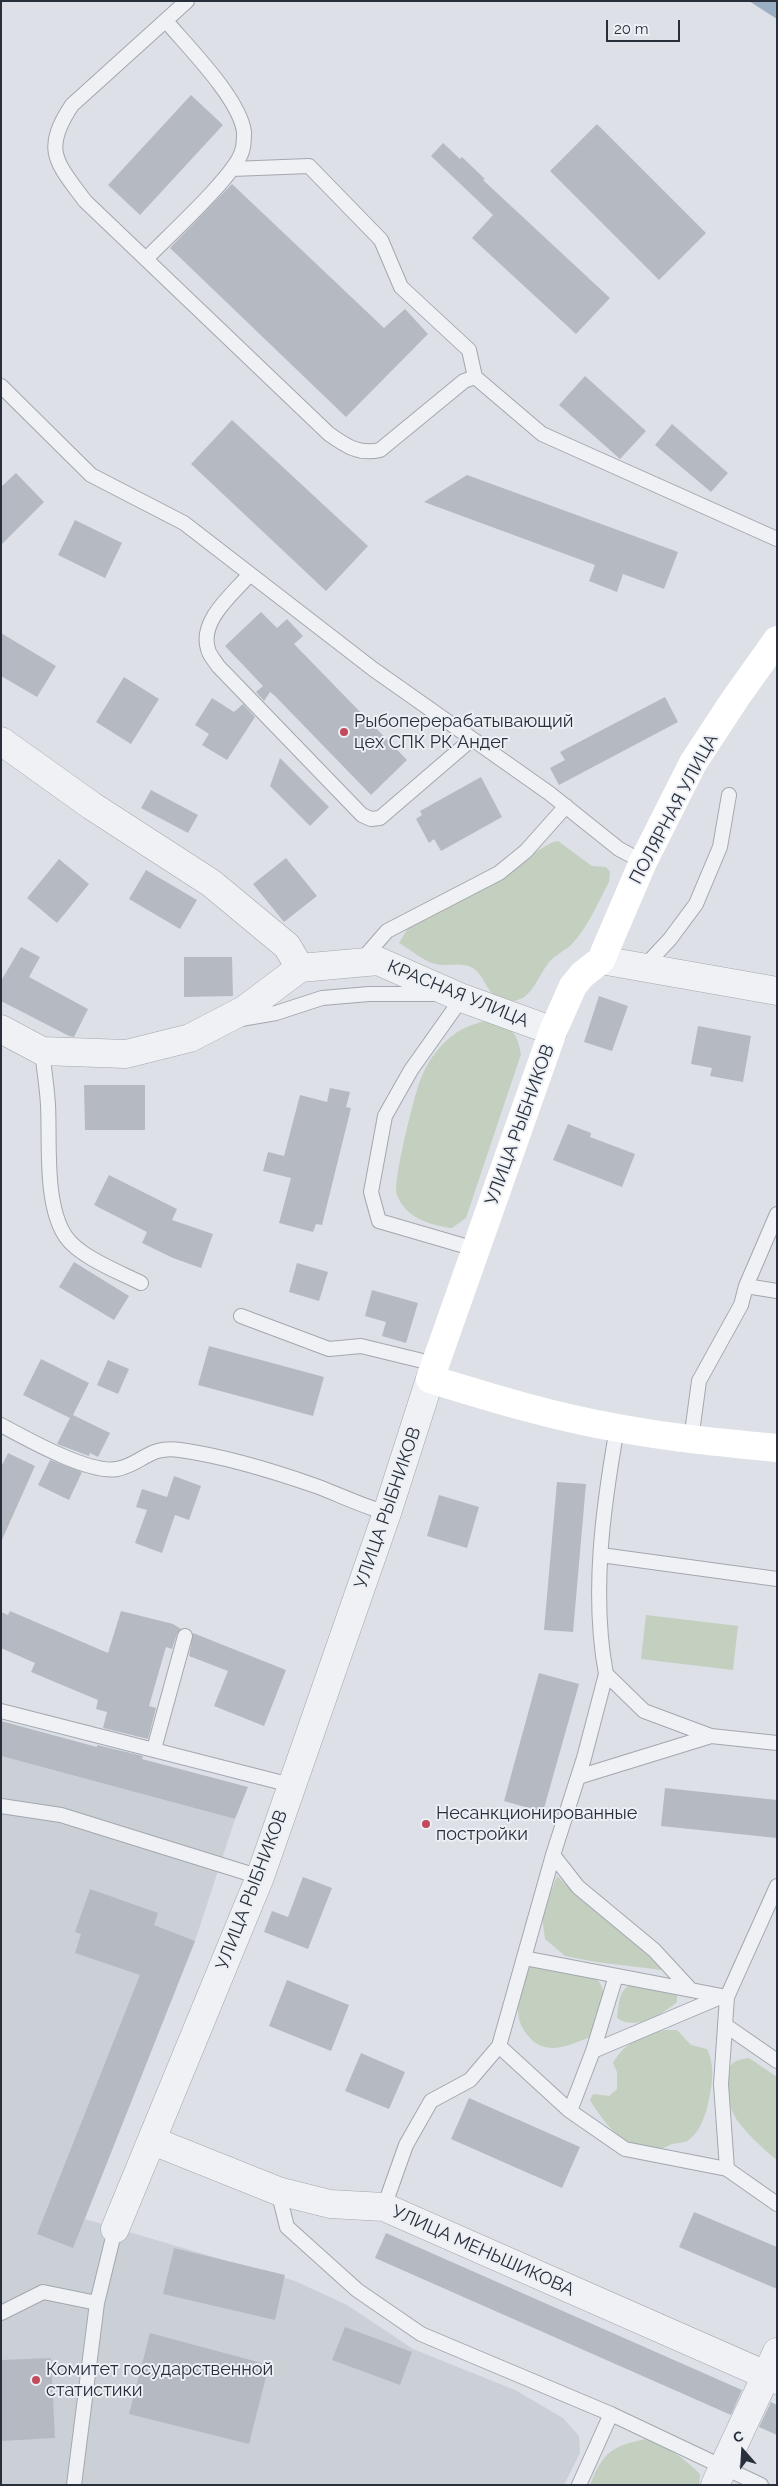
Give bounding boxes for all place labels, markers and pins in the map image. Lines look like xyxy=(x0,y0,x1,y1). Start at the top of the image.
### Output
place label: Рыбоперерабатывающий цех СПК РК Андег xyxy=(354,711,573,754)
marker: Рыбоперерабатывающий цех СПК РК Андег xyxy=(338,726,350,738)
place label: Несанкционированные постройки xyxy=(436,1803,637,1846)
marker: Несанкционированные постройки xyxy=(420,1818,432,1830)
place label: Комитет государственной статистики xyxy=(46,2359,273,2402)
marker: Комитет государственной статистики xyxy=(30,2374,42,2386)

